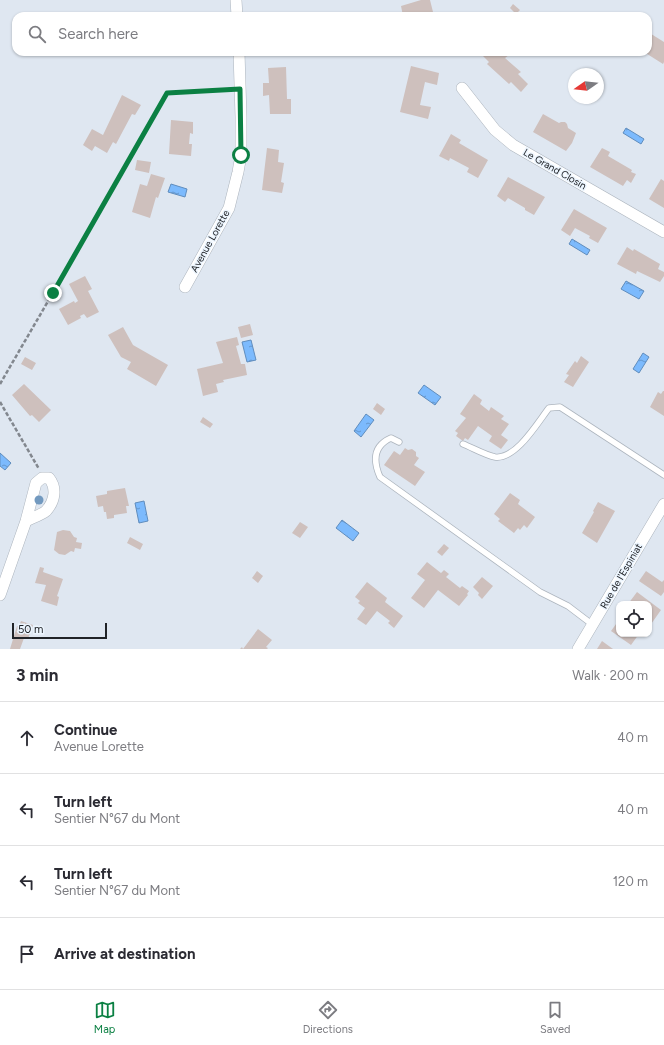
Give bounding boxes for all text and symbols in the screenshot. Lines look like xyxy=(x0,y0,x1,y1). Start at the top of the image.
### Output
search box xyxy=(12,12,652,56)
icon: search xyxy=(26,23,48,45)
text: Search here xyxy=(58,25,138,43)
north arrow xyxy=(568,68,604,104)
route start xyxy=(232,146,250,164)
street label: Le Grand Closin xyxy=(521,146,589,193)
street label: Avenue Lorette xyxy=(188,207,233,274)
route end xyxy=(44,284,62,302)
street label: Rue de l'Espiniat xyxy=(597,541,645,611)
map controls xyxy=(616,601,652,637)
button: locate xyxy=(616,601,652,637)
scale bar xyxy=(12,621,107,640)
text: 50 m xyxy=(18,623,43,636)
text: 3 min xyxy=(16,665,58,685)
text: Walk · 200 m xyxy=(572,668,648,683)
text: Continue xyxy=(54,721,117,739)
icon: ahead xyxy=(16,727,38,749)
text: 40 m xyxy=(617,730,648,745)
text: Avenue Lorette xyxy=(54,739,144,754)
text: Turn left xyxy=(54,793,112,811)
icon: left xyxy=(16,799,38,821)
text: 40 m xyxy=(617,802,648,817)
text: Sentier N°67 du Mont xyxy=(54,811,180,826)
text: Turn left xyxy=(54,865,112,883)
icon: left xyxy=(16,871,38,893)
text: 120 m xyxy=(613,874,648,889)
text: Sentier N°67 du Mont xyxy=(54,883,180,898)
icon: arrive xyxy=(16,943,38,965)
text: Arrive at destination xyxy=(54,945,195,963)
tab: Map xyxy=(94,999,116,1036)
tab: Directions xyxy=(303,999,353,1036)
tab: Saved xyxy=(540,999,570,1036)

